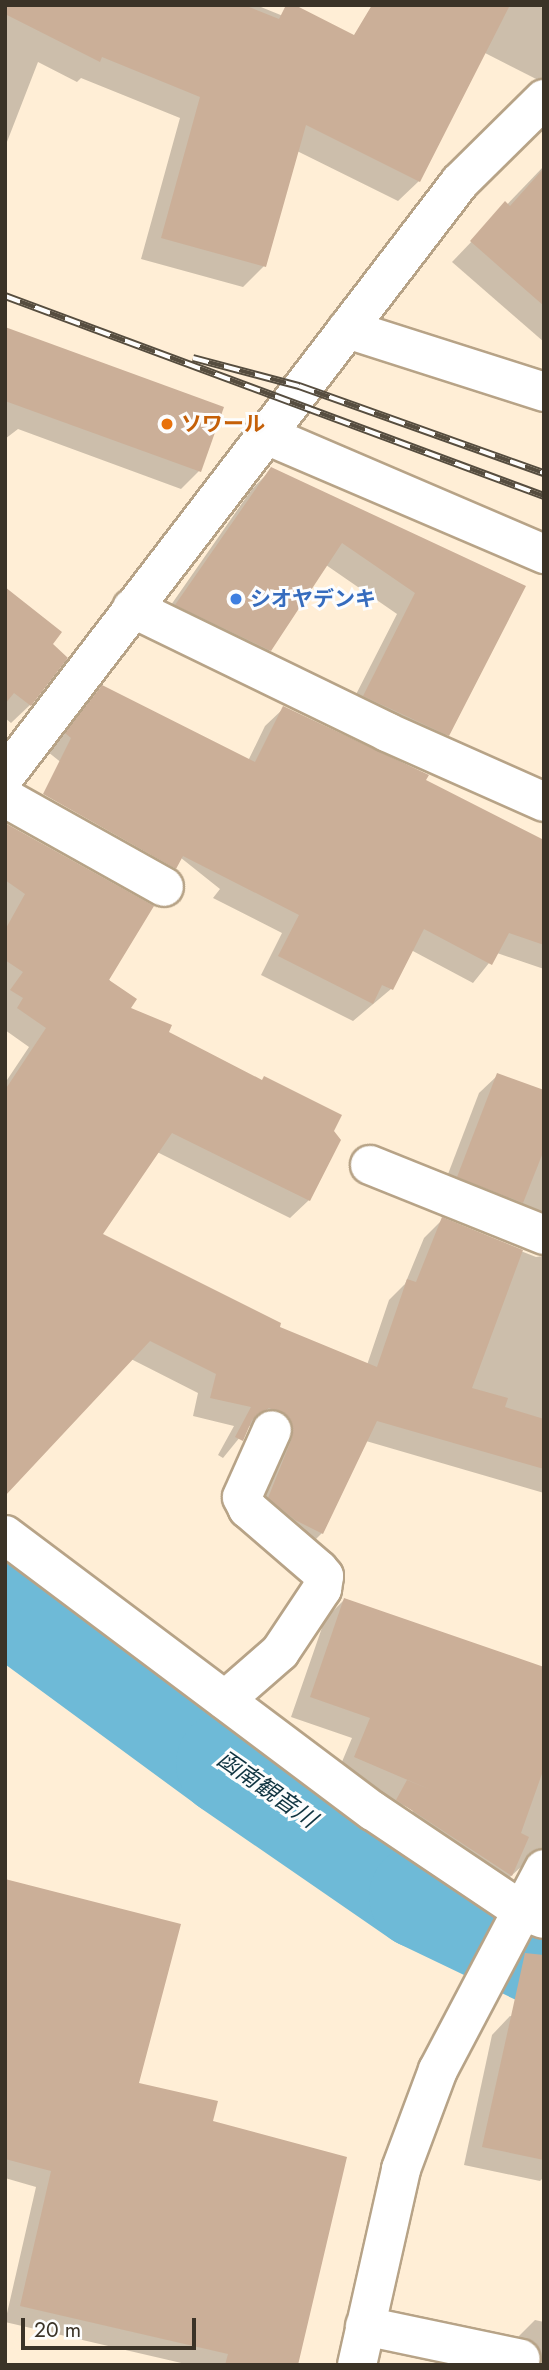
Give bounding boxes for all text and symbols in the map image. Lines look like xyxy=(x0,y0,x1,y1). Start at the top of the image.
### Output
place label: ソワール xyxy=(181,411,265,437)
marker: ソワール xyxy=(159,416,175,432)
place label: シオヤデンキ xyxy=(250,586,376,612)
marker: シオヤデンキ xyxy=(228,591,244,607)
water label: 函南観音川 xyxy=(212,1745,322,1833)
scale bar xyxy=(24,2304,200,2348)
text: 20 m xyxy=(34,2315,81,2345)

